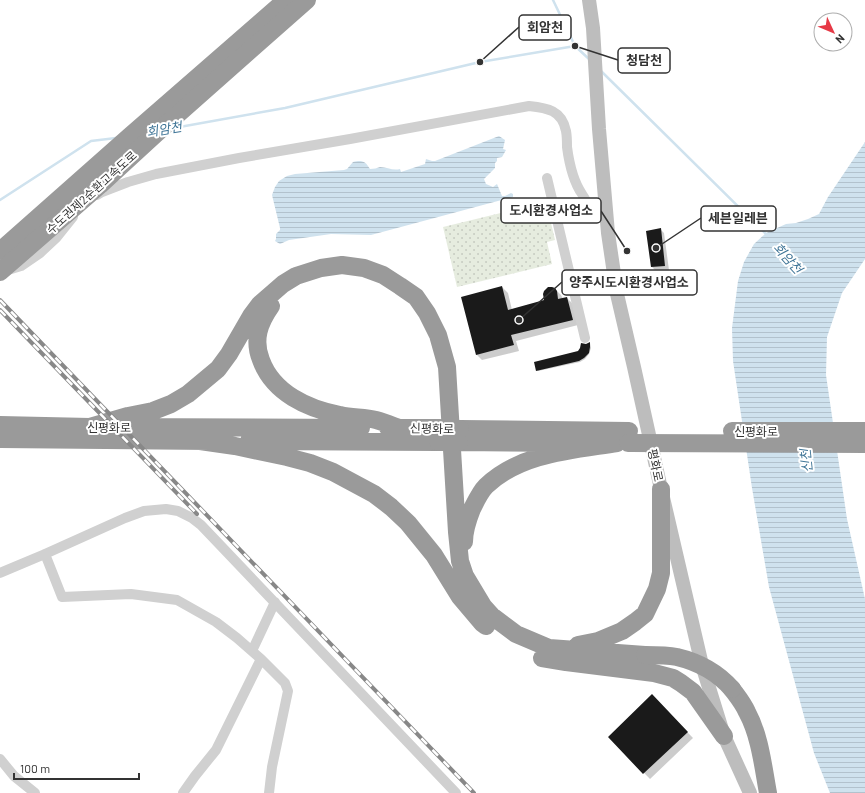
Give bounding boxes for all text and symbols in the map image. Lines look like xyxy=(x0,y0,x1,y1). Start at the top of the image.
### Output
north arrow xyxy=(813,12,853,52)
callout: 회암천 xyxy=(519,15,571,40)
text: 회암천 xyxy=(527,19,563,35)
text: N xyxy=(833,32,848,46)
callout: 청담천 xyxy=(618,48,670,73)
text: 청담천 xyxy=(626,52,662,68)
water label: 회암천 xyxy=(145,118,184,140)
street label: 수도권제2순환고속도로 xyxy=(43,148,139,236)
callout: 도시환경사업소 xyxy=(501,198,601,223)
text: 도시환경사업소 xyxy=(509,202,593,218)
callout: 세븐일레븐 xyxy=(701,206,776,231)
text: 세븐일레븐 xyxy=(708,210,768,226)
water label: 회암천 xyxy=(770,239,807,277)
callout: 양주시도시환경사업소 xyxy=(562,270,697,295)
text: 양주시도시환경사업소 xyxy=(569,274,689,290)
street label: 신평화로 xyxy=(87,420,131,434)
street label: 신평화로 xyxy=(410,421,454,435)
street label: 신평화로 xyxy=(734,424,778,438)
street label: 평화로 xyxy=(646,447,666,483)
water label: 신천 xyxy=(797,447,815,474)
scale bar xyxy=(14,755,139,781)
text: 100 m xyxy=(20,761,50,775)

